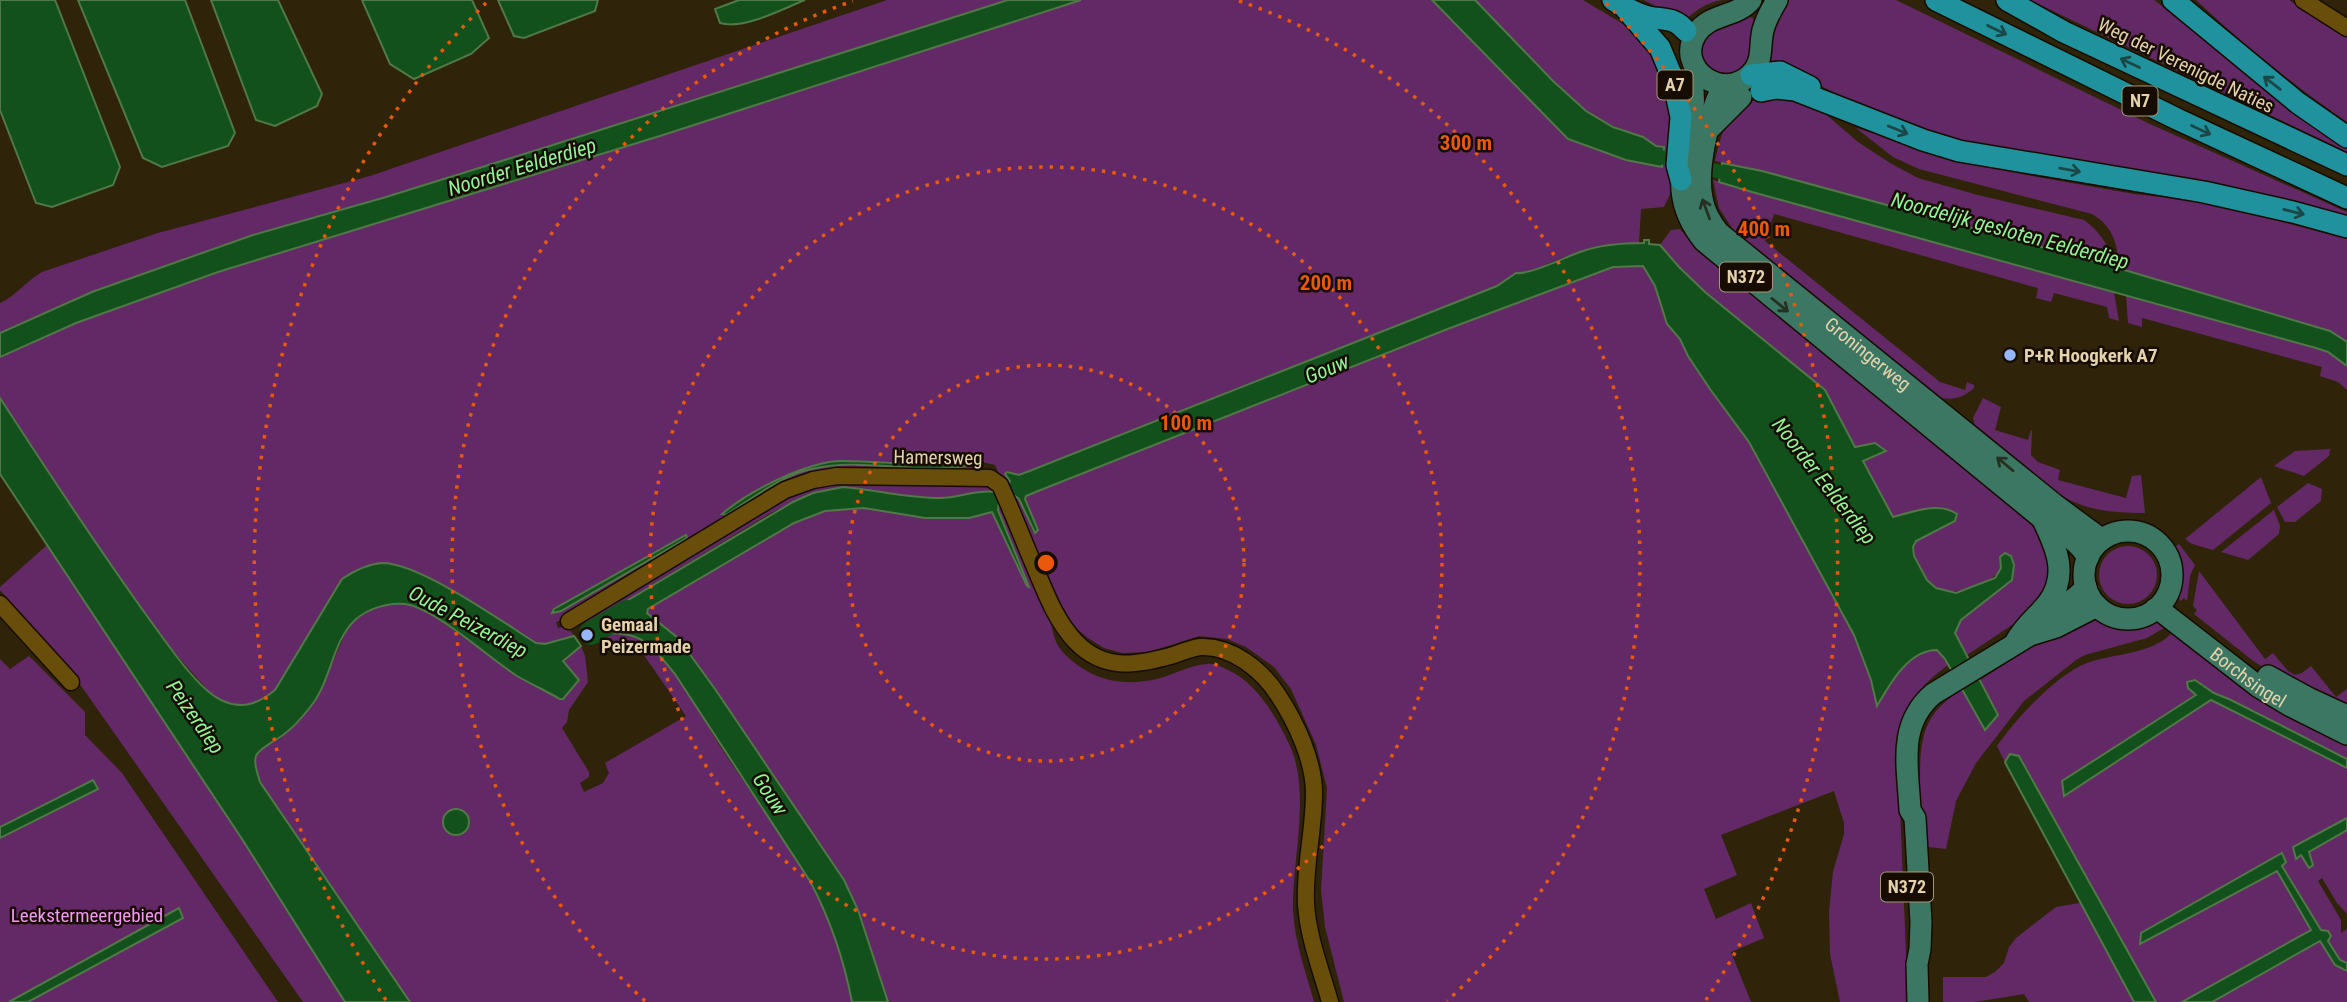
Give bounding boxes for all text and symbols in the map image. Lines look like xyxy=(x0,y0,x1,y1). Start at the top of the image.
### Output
street label: Weg der Verenigde Naties xyxy=(2094,13,2278,118)
one-way arrow xyxy=(1986,24,2007,38)
one-way arrow xyxy=(2120,56,2141,70)
road number: A7 xyxy=(1658,70,1692,100)
one-way arrow xyxy=(2264,75,2282,90)
road number: N7 xyxy=(2122,86,2158,116)
one-way arrow xyxy=(1887,124,1909,137)
one-way arrow xyxy=(2190,124,2211,137)
text: 300 m xyxy=(1440,131,1492,155)
water label: Noorder Eelderdiep xyxy=(445,133,599,201)
one-way arrow xyxy=(2058,164,2081,177)
water label: Noordelijk gesloten Eelderdiep xyxy=(1889,188,2131,274)
one-way arrow xyxy=(1699,198,1711,220)
one-way arrow xyxy=(2282,206,2305,219)
text: 400 m xyxy=(1738,217,1790,241)
road number: N372 xyxy=(1720,262,1772,292)
text: 200 m xyxy=(1300,271,1352,295)
one-way arrow xyxy=(1771,297,1789,312)
street label: Groningerweg xyxy=(1820,312,1916,396)
place label: P+R Hoogkerk A7 xyxy=(2024,344,2158,367)
marker: P+R Hoogkerk A7 xyxy=(2002,347,2018,363)
water label: Gouw xyxy=(1301,349,1353,389)
text: 100 m xyxy=(1160,411,1212,435)
water label: Noorder Eelderdiep xyxy=(1767,413,1881,549)
street label: Hamersweg xyxy=(893,445,983,470)
one-way arrow xyxy=(1996,456,2014,472)
centre of rings xyxy=(1034,551,1058,575)
water label: Oude Peizerdiep xyxy=(405,581,531,663)
place label: Gemaal Peizermade xyxy=(601,613,691,658)
marker: Gemaal Peizermade xyxy=(579,627,595,643)
street label: Borchsingel xyxy=(2205,642,2290,713)
water label: Peizerdiep xyxy=(161,676,229,758)
water label: Gouw xyxy=(748,768,793,820)
road number: N372 xyxy=(1881,872,1933,902)
park label: Leekstermeergebied xyxy=(11,904,163,927)

